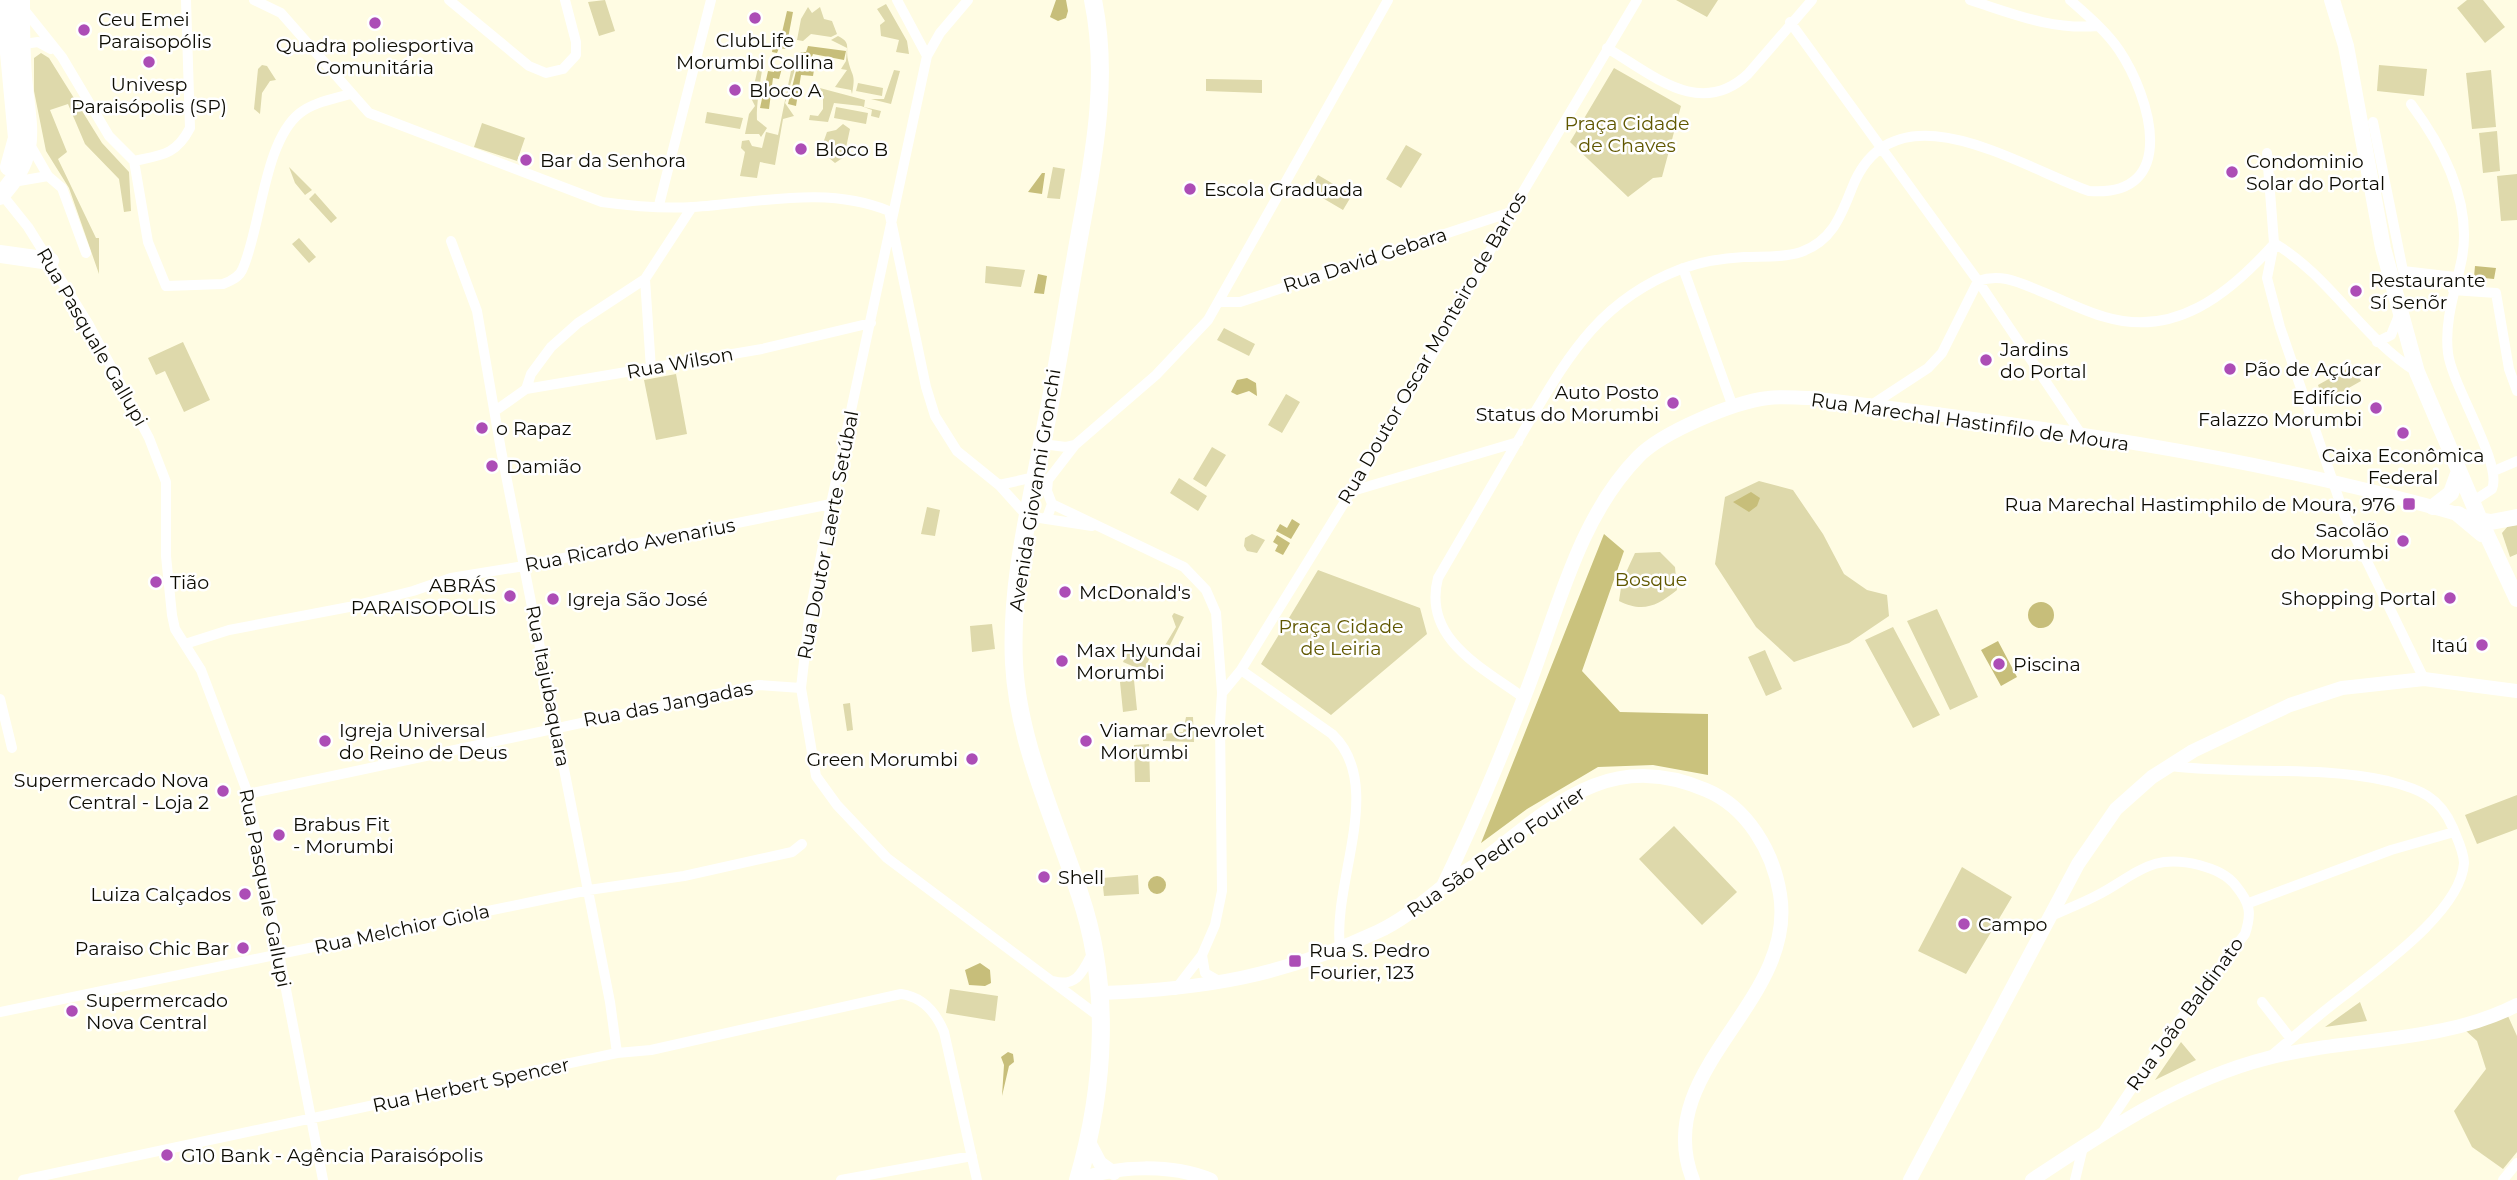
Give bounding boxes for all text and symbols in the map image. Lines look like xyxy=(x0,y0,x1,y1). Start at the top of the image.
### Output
place label: Ceu Emei Paraisopólis xyxy=(98,8,211,53)
marker: ClubLife Morumbi Collina xyxy=(747,10,763,26)
marker: Quadra poliesportiva Comunitária xyxy=(367,15,383,31)
marker: Ceu Emei Paraisopólis xyxy=(76,22,92,38)
place label: ClubLife Morumbi Collina xyxy=(676,29,834,74)
place label: Quadra poliesportiva Comunitária xyxy=(276,34,474,79)
marker: Univesp Paraisópolis (SP) xyxy=(141,54,157,70)
place label: Univesp Paraisópolis (SP) xyxy=(71,73,227,118)
place label: Bloco A xyxy=(749,79,822,102)
marker: Bloco A xyxy=(727,82,743,98)
park label: Praça Cidade de Chaves xyxy=(1564,112,1690,157)
place label: Bloco B xyxy=(815,138,888,161)
marker: Bloco B xyxy=(793,141,809,157)
place label: Bar da Senhora xyxy=(540,149,686,172)
place label: Condominio Solar do Portal xyxy=(2246,150,2385,195)
marker: Bar da Senhora xyxy=(518,152,534,168)
marker: Condominio Solar do Portal xyxy=(2224,164,2240,180)
place label: Escola Graduada xyxy=(1204,178,1363,201)
marker: Escola Graduada xyxy=(1182,181,1198,197)
street label: Rua Doutor Oscar Monteiro de Barros xyxy=(1333,188,1531,508)
street label: Rua David Gebara xyxy=(1280,223,1450,297)
street label: Rua Pasquale Gallupi xyxy=(32,244,152,430)
place label: Restaurante Sí Senõr xyxy=(2370,269,2486,314)
marker: Restaurante Sí Senõr xyxy=(2348,283,2364,299)
place label: Jardins do Portal xyxy=(1999,338,2087,383)
street label: Rua Wilson xyxy=(625,342,735,384)
marker: Jardins do Portal xyxy=(1978,352,1994,368)
place label: Pão de Açúcar xyxy=(2244,358,2381,381)
marker: Pão de Açúcar xyxy=(2222,361,2238,377)
street label: Avenida Giovanni Gronchi xyxy=(1004,367,1066,613)
place label: Auto Posto Status do Morumbi xyxy=(1476,381,1659,426)
place label: Edifício Falazzo Morumbi xyxy=(2198,386,2362,431)
street label: Rua Marechal Hastinfilo de Moura xyxy=(1809,388,2131,456)
marker: Auto Posto Status do Morumbi xyxy=(1665,395,1681,411)
marker: Edifício Falazzo Morumbi xyxy=(2368,400,2384,416)
street label: Rua Doutor Laerte Setúbal xyxy=(793,408,863,662)
place label: o Rapaz xyxy=(496,417,571,440)
marker: o Rapaz xyxy=(474,420,490,436)
marker: Caixa Econômica Federal xyxy=(2395,425,2411,441)
place label: Caixa Econômica Federal xyxy=(2322,444,2484,489)
place label: Damião xyxy=(506,455,581,478)
marker: Damião xyxy=(484,458,500,474)
place label: Rua Marechal Hastimphilo de Moura, 976 xyxy=(2005,493,2395,516)
marker: Rua Marechal Hastimphilo de Moura, 976 xyxy=(2401,496,2417,512)
street label: Rua Ricardo Avenarius xyxy=(523,513,737,577)
place label: Sacolão do Morumbi xyxy=(2271,519,2389,564)
marker: Sacolão do Morumbi xyxy=(2395,533,2411,549)
park label: Bosque xyxy=(1615,568,1687,591)
place label: Tião xyxy=(170,571,209,594)
marker: Tião xyxy=(148,574,164,590)
place label: ABRÁS PARAISOPOLIS xyxy=(351,574,496,619)
place label: McDonald's xyxy=(1079,581,1191,604)
marker: McDonald's xyxy=(1057,584,1073,600)
place label: Shopping Portal xyxy=(2281,587,2436,610)
marker: ABRÁS PARAISOPOLIS xyxy=(502,588,518,604)
place label: Igreja São José xyxy=(567,588,708,611)
marker: Shopping Portal xyxy=(2442,590,2458,606)
marker: Igreja São José xyxy=(545,591,561,607)
street label: Rua Itajubaquara xyxy=(521,603,575,769)
park label: Praça Cidade de Leiria xyxy=(1278,615,1404,660)
place label: Itaú xyxy=(2431,634,2468,657)
marker: Itaú xyxy=(2474,637,2490,653)
place label: Max Hyundai Morumbi xyxy=(1076,639,1201,684)
marker: Max Hyundai Morumbi xyxy=(1054,653,1070,669)
place label: Piscina xyxy=(2013,653,2081,676)
marker: Piscina xyxy=(1991,656,2007,672)
street label: Rua das Jangadas xyxy=(581,676,755,732)
place label: Igreja Universal do Reino de Deus xyxy=(339,719,507,764)
place label: Viamar Chevrolet Morumbi xyxy=(1100,719,1265,764)
marker: Igreja Universal do Reino de Deus xyxy=(317,733,333,749)
marker: Viamar Chevrolet Morumbi xyxy=(1078,733,1094,749)
place label: Green Morumbi xyxy=(807,748,958,771)
marker: Green Morumbi xyxy=(964,751,980,767)
place label: Supermercado Nova Central - Loja 2 xyxy=(14,769,209,814)
street label: Rua São Pedro Fourier xyxy=(1402,782,1590,922)
marker: Supermercado Nova Central - Loja 2 xyxy=(215,783,231,799)
street label: Rua Pasquale Gallupi xyxy=(234,787,296,989)
place label: Brabus Fit - Morumbi xyxy=(293,813,394,858)
marker: Brabus Fit - Morumbi xyxy=(271,827,287,843)
place label: Shell xyxy=(1058,866,1104,889)
marker: Shell xyxy=(1036,869,1052,885)
place label: Luiza Calçados xyxy=(91,883,231,906)
marker: Luiza Calçados xyxy=(237,886,253,902)
street label: Rua Melchior Giola xyxy=(312,899,492,959)
place label: Campo xyxy=(1978,913,2048,936)
marker: Campo xyxy=(1956,916,1972,932)
street label: Rua João Baldinato xyxy=(2122,933,2248,1095)
place label: Paraiso Chic Bar xyxy=(75,937,229,960)
place label: Rua S. Pedro Fourier, 123 xyxy=(1309,939,1430,984)
marker: Paraiso Chic Bar xyxy=(235,940,251,956)
marker: Rua S. Pedro Fourier, 123 xyxy=(1287,953,1303,969)
place label: Supermercado Nova Central xyxy=(86,989,228,1034)
marker: Supermercado Nova Central xyxy=(64,1003,80,1019)
street label: Rua Herbert Spencer xyxy=(371,1053,571,1117)
place label: G10 Bank - Agência Paraisópolis xyxy=(181,1144,483,1167)
marker: G10 Bank - Agência Paraisópolis xyxy=(159,1147,175,1163)

